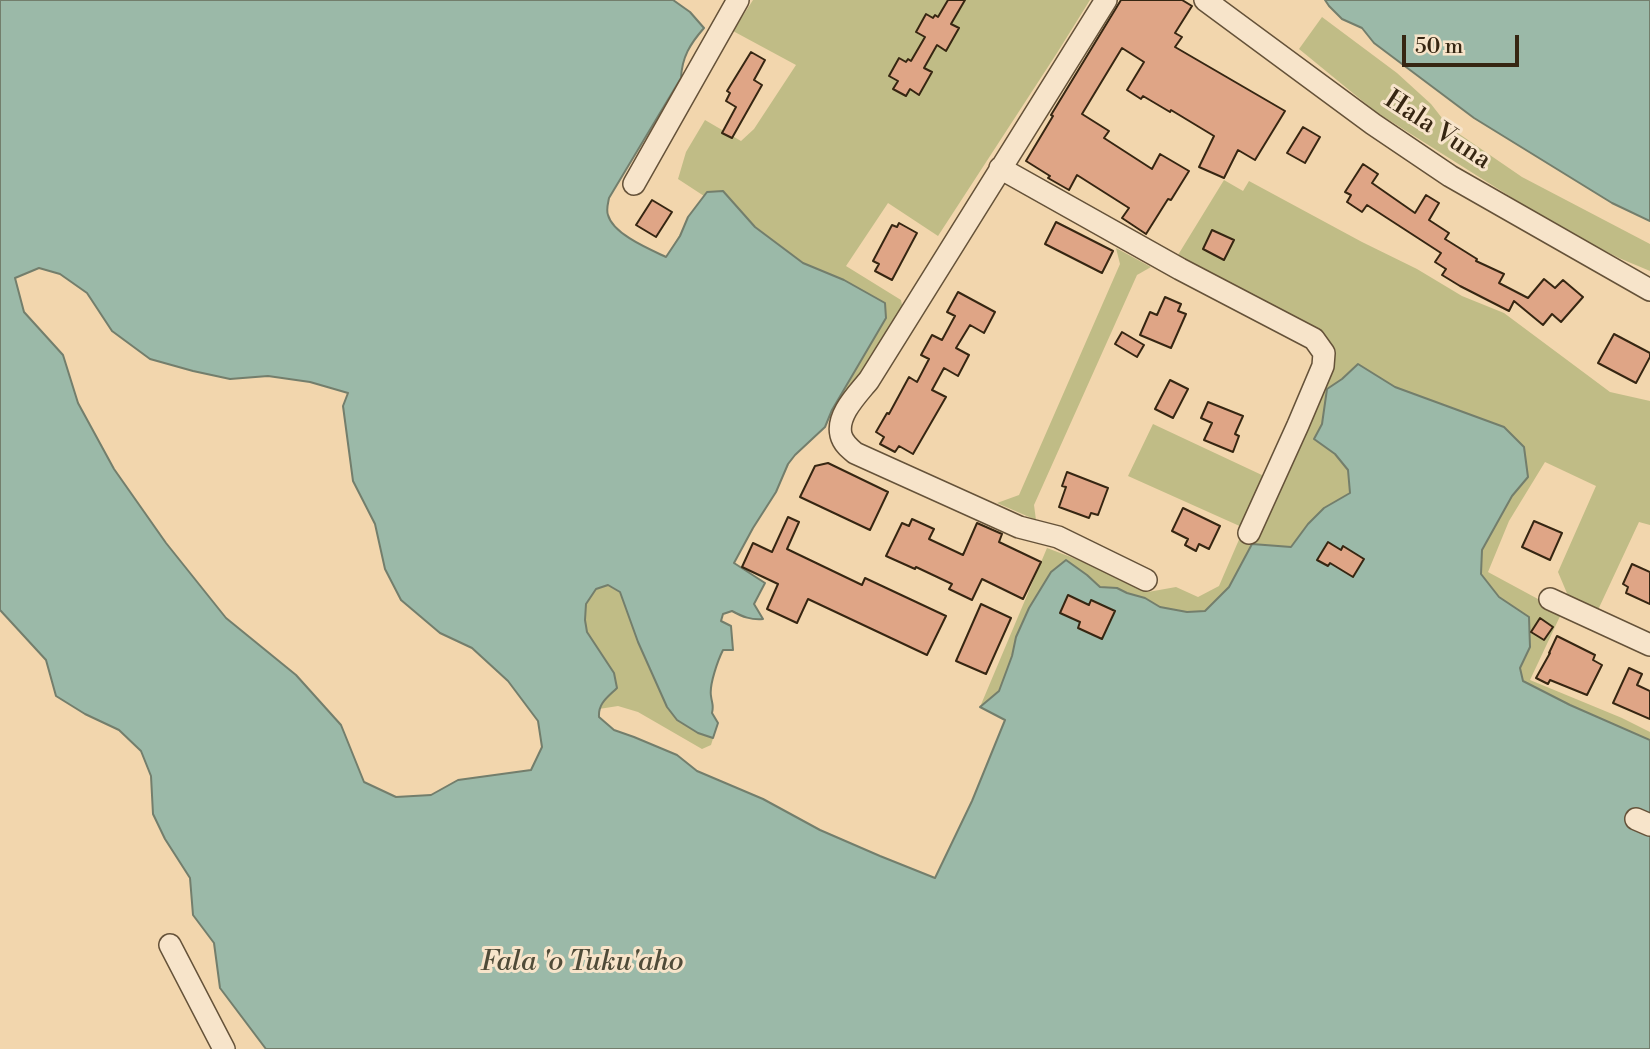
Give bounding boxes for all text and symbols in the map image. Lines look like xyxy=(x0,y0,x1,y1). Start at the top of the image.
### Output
scale bar xyxy=(1405,21,1522,65)
text: 50 m xyxy=(1415,34,1463,60)
street label: Hala Vuna xyxy=(1378,85,1496,177)
water label: Fala 'o Tuku'aho xyxy=(481,946,683,980)

